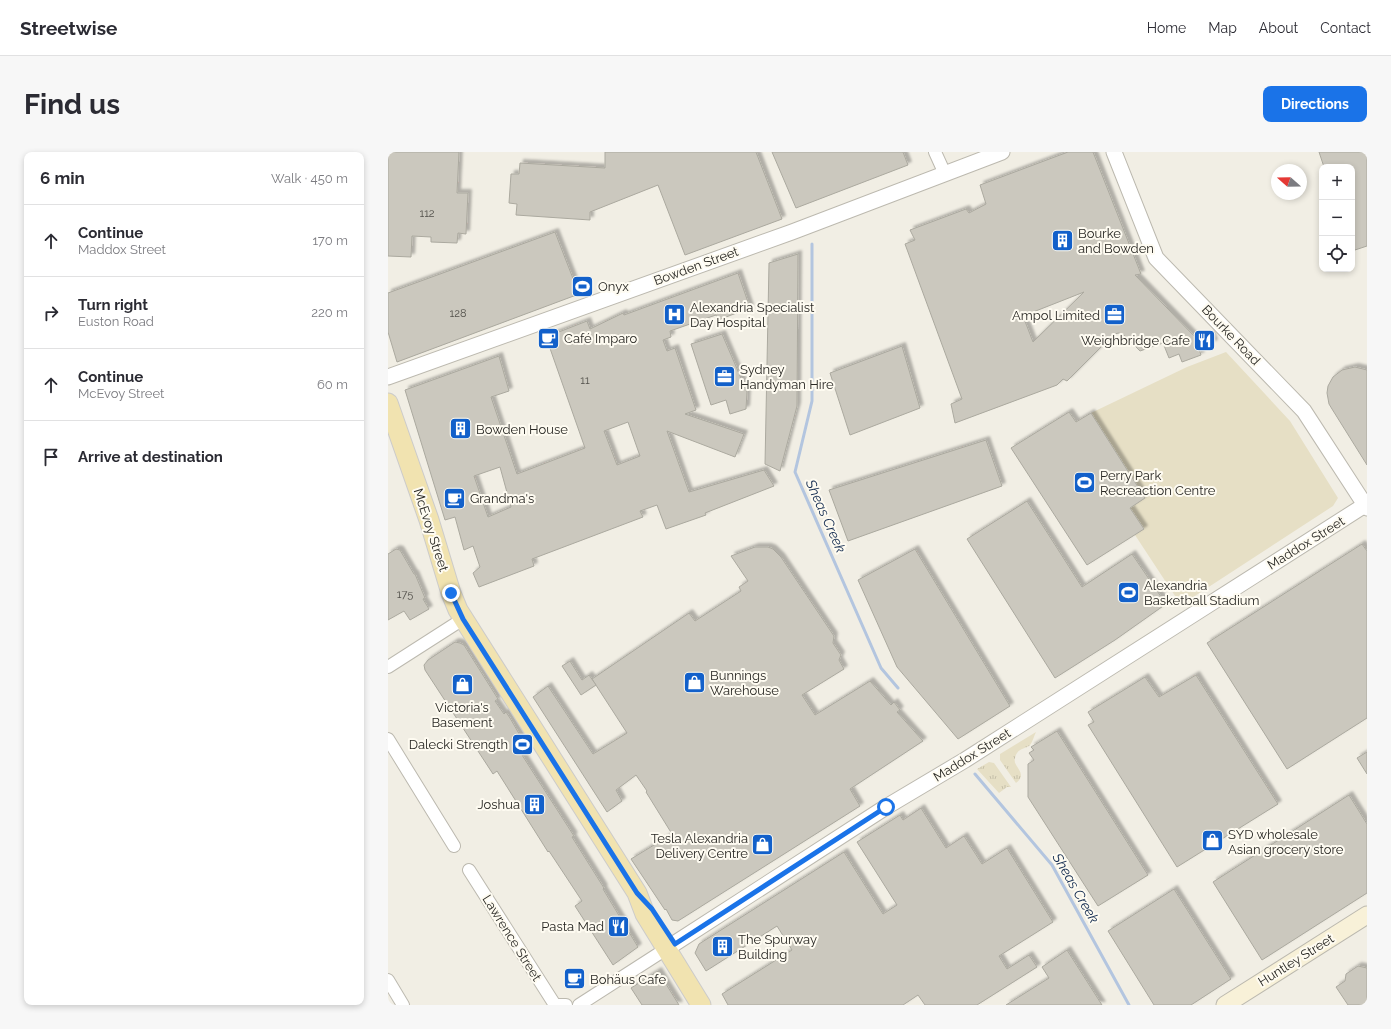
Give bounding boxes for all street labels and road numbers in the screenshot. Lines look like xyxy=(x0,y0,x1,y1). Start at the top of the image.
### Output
street label: Bowden Street xyxy=(652,243,741,288)
street label: Bourke Road xyxy=(1199,302,1263,368)
street label: McEvoy Street xyxy=(411,487,452,574)
street label: Maddox Street xyxy=(1265,513,1348,573)
street label: Maddox Street xyxy=(931,725,1014,785)
street label: Lawrence Street xyxy=(479,892,545,984)
street label: Huntley Street xyxy=(1255,930,1337,989)

